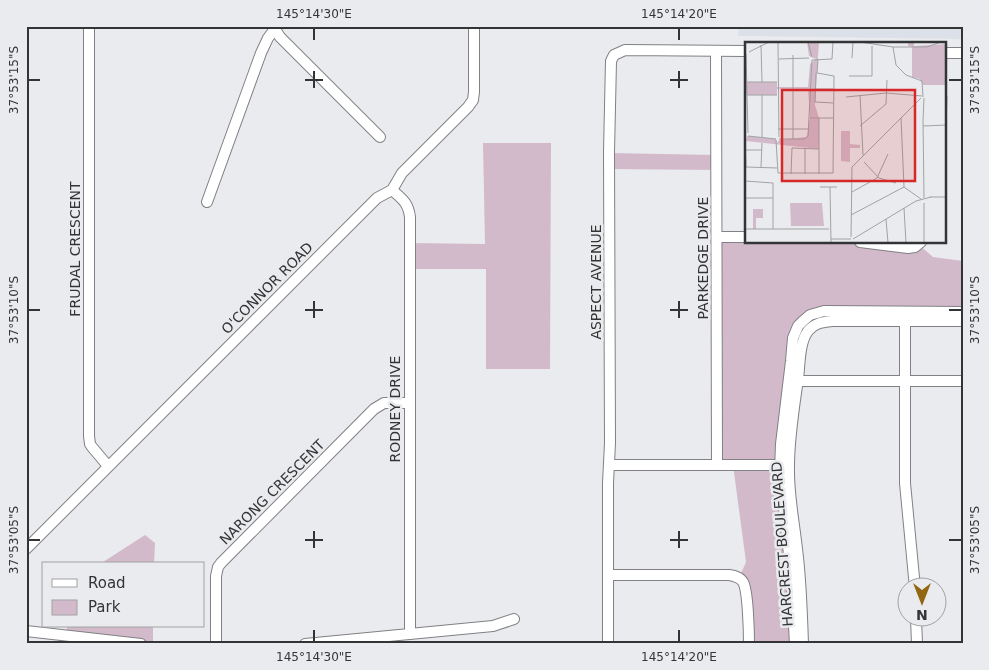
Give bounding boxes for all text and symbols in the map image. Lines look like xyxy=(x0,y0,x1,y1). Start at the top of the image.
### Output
text: 145°14'30"E xyxy=(276,7,352,21)
text: 145°14'20"E xyxy=(641,7,717,21)
inset map xyxy=(745,42,946,244)
text: 37°53'15"S xyxy=(7,46,21,114)
text: 37°53'15"S xyxy=(968,46,982,114)
street label: FRUDAL CRESCENT xyxy=(67,181,83,317)
street label: PARKEDGE DRIVE xyxy=(695,197,711,319)
street label: ASPECT AVENUE xyxy=(588,224,604,340)
street label: O'CONNOR ROAD xyxy=(218,239,316,337)
text: 37°53'10"S xyxy=(7,276,21,344)
text: 37°53'10"S xyxy=(968,276,982,344)
street label: RODNEY DRIVE xyxy=(387,356,403,462)
street label: NARONG CRESCENT xyxy=(216,436,328,548)
street label: HARCREST BOULEVARD xyxy=(768,461,796,627)
text: 37°53'05"S xyxy=(7,506,21,574)
text: 37°53'05"S xyxy=(968,506,982,574)
legend xyxy=(42,562,205,628)
text: Road xyxy=(88,574,126,592)
north arrow xyxy=(896,578,946,628)
text: Park xyxy=(88,598,121,616)
text: N xyxy=(916,607,928,623)
text: 145°14'30"E xyxy=(276,650,352,664)
text: 145°14'20"E xyxy=(641,650,717,664)

